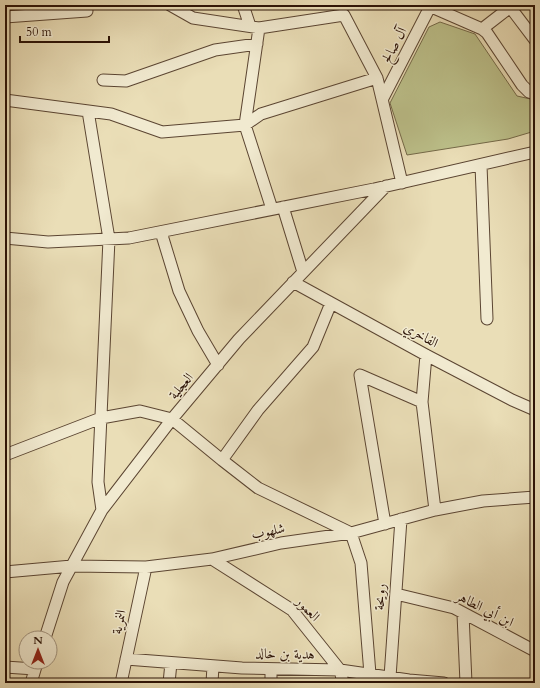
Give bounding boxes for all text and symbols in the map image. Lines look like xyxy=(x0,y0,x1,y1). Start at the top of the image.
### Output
scale bar xyxy=(20,18,109,44)
street label: آل صالح xyxy=(377,22,415,68)
text: 50 m xyxy=(26,24,53,40)
street label: الفاخري xyxy=(399,318,442,354)
street label: العجلية xyxy=(164,369,198,403)
street label: شلهوب xyxy=(250,518,287,544)
street label: رويحة xyxy=(370,583,390,611)
street label: ابن أبي الطاهر xyxy=(450,585,517,633)
street label: العمور xyxy=(290,591,324,626)
street label: النمرية xyxy=(107,608,131,636)
north arrow xyxy=(18,630,58,670)
text: N xyxy=(33,633,43,648)
street label: هدية بن خالد xyxy=(255,644,315,664)

